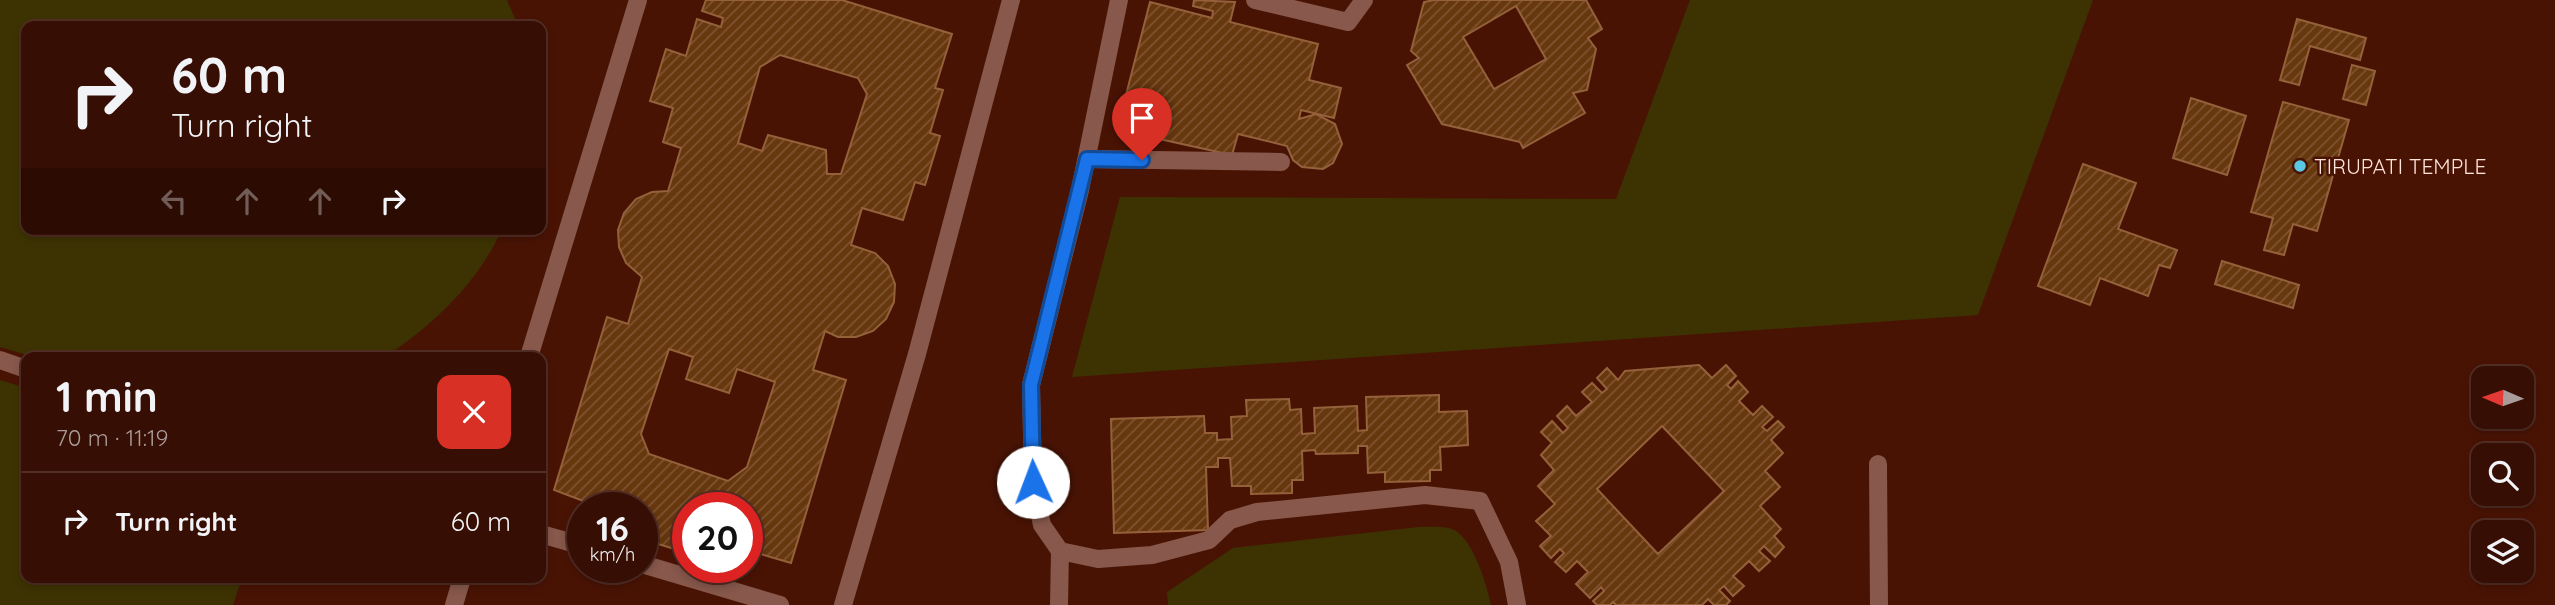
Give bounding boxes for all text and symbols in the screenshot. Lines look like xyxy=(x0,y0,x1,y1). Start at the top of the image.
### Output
text: 60 m xyxy=(171,44,287,105)
icon: right xyxy=(56,49,147,140)
pin xyxy=(1112,88,1172,160)
icon: arrive xyxy=(1123,99,1161,137)
text: Turn right xyxy=(171,105,312,145)
place label: TIRUPATI TEMPLE xyxy=(2314,153,2486,179)
marker: TIRUPATI TEMPLE xyxy=(2292,158,2308,174)
icon: left xyxy=(155,182,193,220)
icon: ahead xyxy=(228,182,266,220)
icon: ahead xyxy=(301,182,339,220)
icon: right xyxy=(374,182,412,220)
north arrow xyxy=(2471,366,2534,429)
map controls xyxy=(2471,366,2534,583)
text: 1 min xyxy=(56,370,158,423)
button: close xyxy=(437,375,511,449)
text: 70 m · 11:19 xyxy=(56,423,168,452)
button: search xyxy=(2471,443,2534,506)
position arrow xyxy=(996,445,1070,519)
speed limit sign: 20 xyxy=(672,492,763,583)
icon: right xyxy=(56,502,94,540)
text: Turn right xyxy=(115,505,237,538)
text: 60 m xyxy=(451,505,511,538)
text: 16 xyxy=(596,506,629,550)
button: layers xyxy=(2471,520,2534,583)
text: km/h xyxy=(590,543,635,566)

